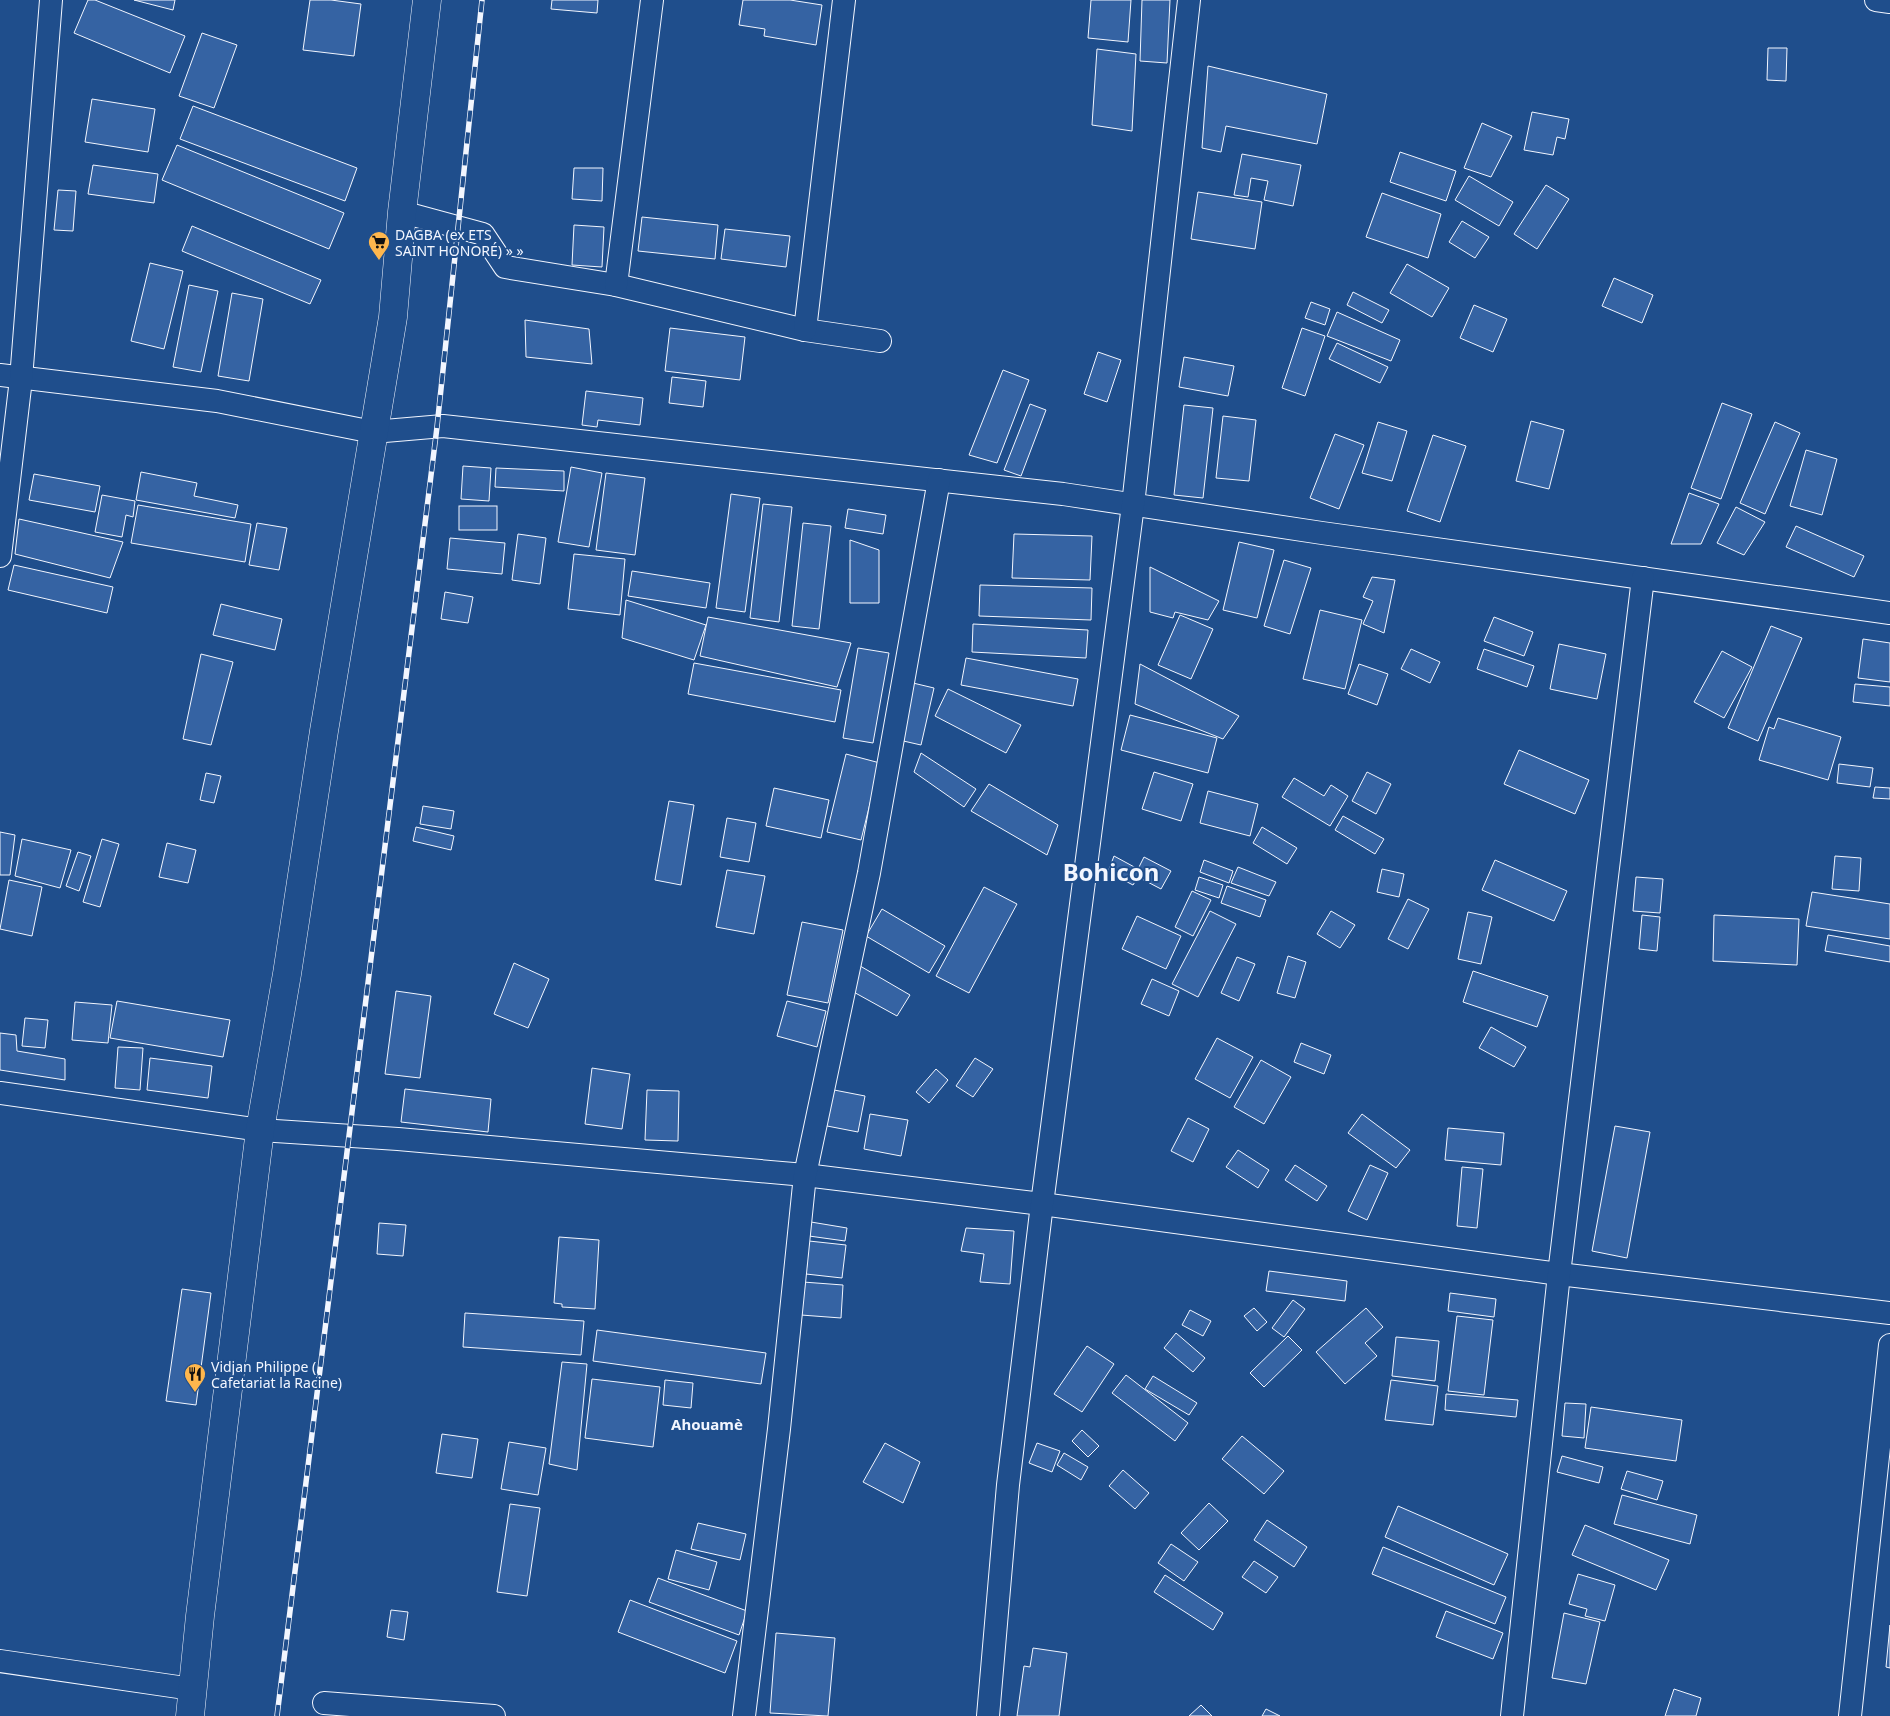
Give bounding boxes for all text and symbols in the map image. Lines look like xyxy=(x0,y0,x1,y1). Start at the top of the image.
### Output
place label: DAGBA (ex ETS SAINT HONORÉ) » » xyxy=(395,225,524,260)
supermarket icon: DAGBA (ex ETS SAINT HONORÉ) » » xyxy=(367,230,391,261)
district label: Bohicon xyxy=(1063,855,1159,888)
place label: Vidjan Philippe ( Cafetariat la Racine) xyxy=(211,1357,342,1392)
restaurant icon: Vidjan Philippe ( Cafetariat la Racine) xyxy=(183,1362,207,1393)
district label: Ahouamè xyxy=(671,1414,743,1434)

